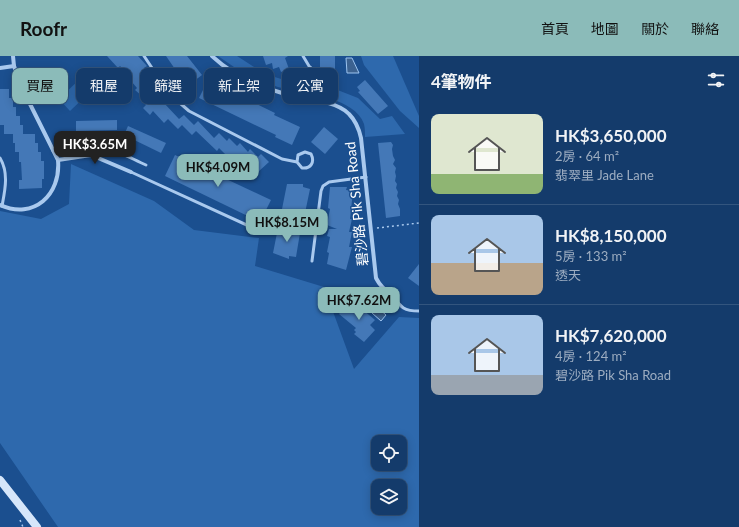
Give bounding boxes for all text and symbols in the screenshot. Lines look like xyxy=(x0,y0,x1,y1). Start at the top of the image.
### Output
text: Roofr xyxy=(20,17,67,40)
text: 首頁 xyxy=(541,20,569,37)
text: 地圖 xyxy=(591,20,619,37)
text: 關於 xyxy=(641,20,669,37)
text: 聯絡 xyxy=(691,20,719,37)
chip: 買屋 xyxy=(12,68,68,104)
chip: 租屋 xyxy=(76,68,132,104)
chip: 篩選 xyxy=(140,68,196,104)
chip: 新上架 xyxy=(204,68,274,104)
chip: 公寓 xyxy=(282,68,338,104)
icon: filters xyxy=(705,69,727,91)
text: 4筆物件 xyxy=(431,71,492,92)
text: HK$3,650,000 xyxy=(555,125,667,146)
icon: home xyxy=(463,130,511,178)
pin: HK$3.65M xyxy=(54,131,136,165)
text: HK$3.65M xyxy=(63,136,127,152)
street label: 碧沙路 Pik Sha Road xyxy=(341,141,371,267)
text: 2房 · 64 m² xyxy=(555,148,619,164)
pin: HK$4.09M xyxy=(177,154,259,188)
text: HK$4.09M xyxy=(186,159,250,175)
text: 翡翠里 Jade Lane xyxy=(555,167,654,183)
pin: HK$8.15M xyxy=(246,209,328,243)
text: HK$8.15M xyxy=(255,214,319,230)
text: HK$8,150,000 xyxy=(555,225,667,246)
icon: home xyxy=(463,231,511,279)
text: 5房 · 133 m² xyxy=(555,248,627,264)
text: 透天 xyxy=(555,267,581,283)
pin: HK$7.62M xyxy=(318,287,400,321)
text: HK$7.62M xyxy=(327,292,391,308)
text: HK$7,620,000 xyxy=(555,325,667,346)
icon: home xyxy=(463,331,511,379)
text: 4房 · 124 m² xyxy=(555,348,627,364)
text: 碧沙路 Pik Sha Road xyxy=(555,367,671,383)
map controls xyxy=(371,435,407,515)
button: locate xyxy=(371,435,407,471)
button: layers xyxy=(371,479,407,515)

